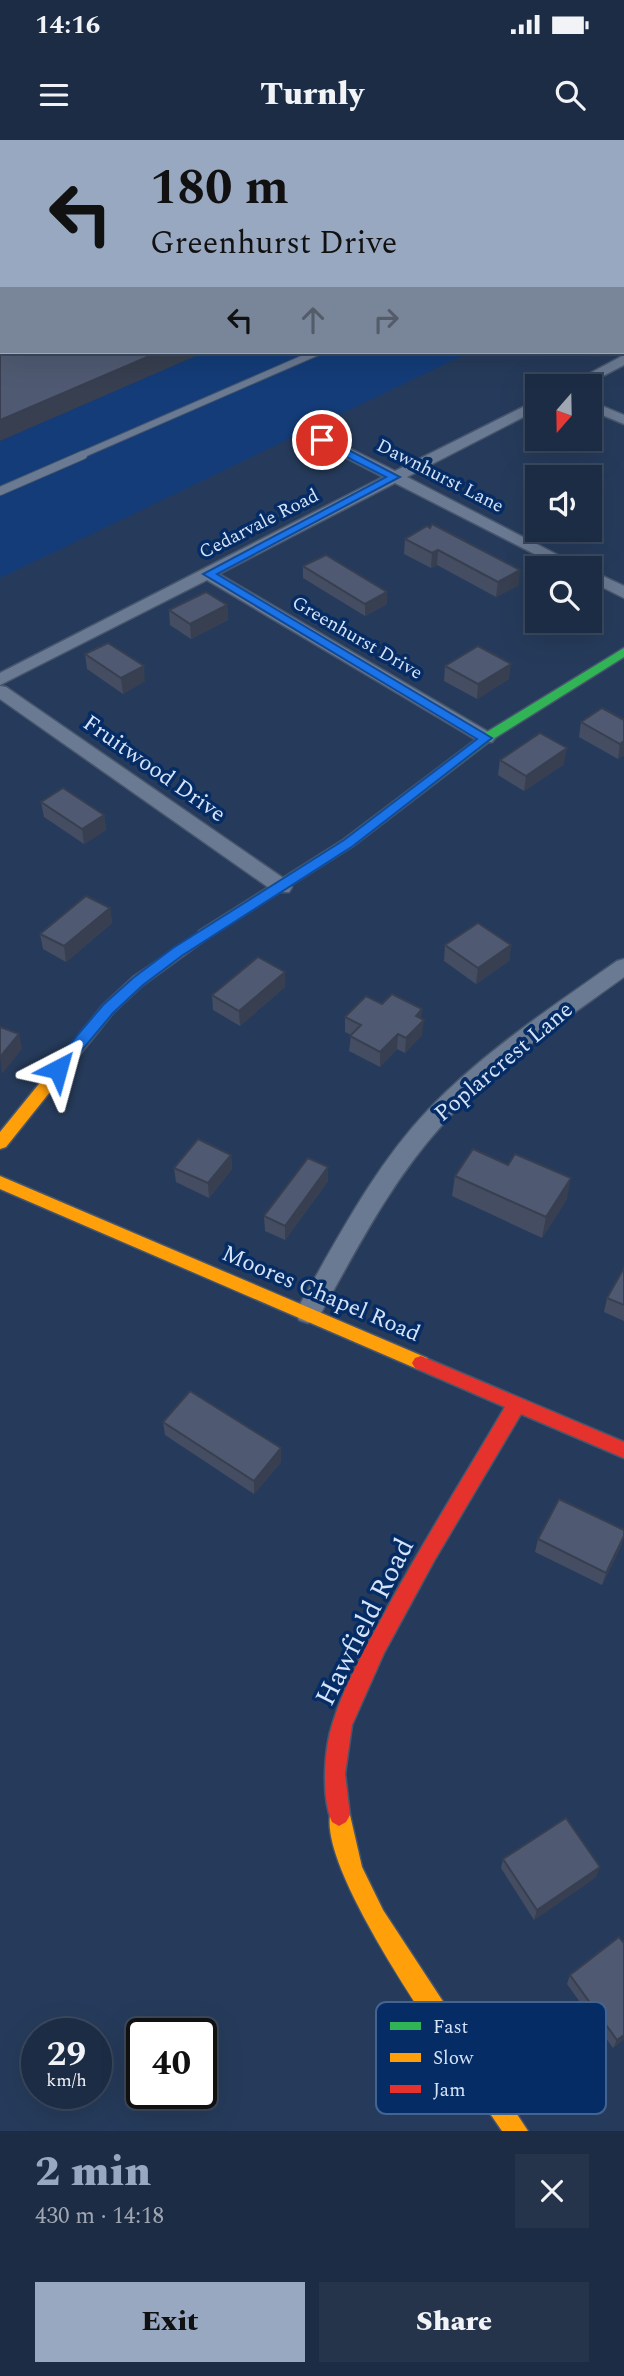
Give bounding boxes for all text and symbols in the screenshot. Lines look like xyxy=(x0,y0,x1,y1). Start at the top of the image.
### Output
text: 14:16 xyxy=(35,5,100,45)
text: Turnly xyxy=(260,70,364,119)
icon: menu xyxy=(35,76,73,114)
icon: search xyxy=(551,76,589,114)
text: 180 m xyxy=(150,151,289,226)
icon: left xyxy=(35,168,126,259)
text: Greenhurst Drive xyxy=(150,219,397,268)
icon: left xyxy=(221,301,259,339)
icon: ahead xyxy=(294,301,332,339)
icon: right xyxy=(367,301,405,339)
north arrow xyxy=(525,374,602,452)
map controls xyxy=(525,374,602,633)
pin xyxy=(292,410,352,470)
icon: arrive xyxy=(303,421,341,459)
street label: Dawnhurst Lane xyxy=(371,431,509,521)
button: sound xyxy=(525,465,602,542)
street label: Cedarvale Road xyxy=(194,481,324,567)
button: search xyxy=(525,556,602,633)
street label: Greenhurst Drive xyxy=(286,589,428,687)
street label: Fruitwood Drive xyxy=(75,706,233,832)
street label: Poplarcrest Lane xyxy=(427,993,581,1131)
position arrow xyxy=(21,1032,95,1106)
street label: Moores Chapel Road xyxy=(216,1236,426,1352)
street label: Hawfield Road xyxy=(304,1531,426,1713)
legend xyxy=(376,2002,606,2114)
text: Fast xyxy=(433,2013,469,2042)
speed limit sign: 40 xyxy=(126,2018,217,2109)
text: 29 xyxy=(47,2028,86,2081)
text: Slow xyxy=(433,2044,474,2073)
text: km/h xyxy=(46,2067,87,2094)
text: Jam xyxy=(433,2076,465,2105)
text: 2 min xyxy=(35,2141,151,2204)
button: close xyxy=(515,2154,589,2228)
text: 430 m · 14:18 xyxy=(35,2199,164,2234)
button: Exit xyxy=(35,2282,305,2362)
button: Share xyxy=(319,2282,589,2362)

